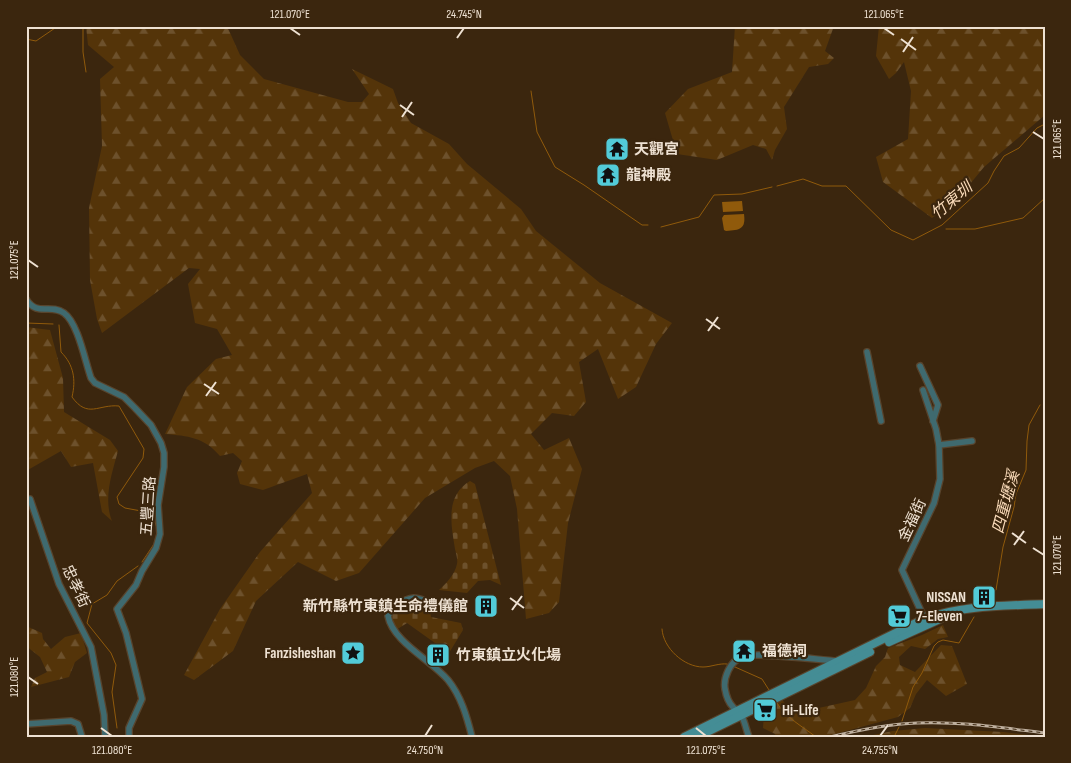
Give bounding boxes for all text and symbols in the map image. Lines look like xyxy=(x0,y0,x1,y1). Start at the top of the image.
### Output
text: 121.070°E xyxy=(270,7,310,22)
text: 24.745°N xyxy=(446,7,482,22)
text: 121.065°E xyxy=(864,7,904,22)
text: 121.065°E xyxy=(1050,119,1065,159)
temple icon: 天觀宮 xyxy=(604,136,630,162)
place label: 天觀宮 xyxy=(634,140,679,159)
temple icon: 龍神殿 xyxy=(595,162,621,188)
place label: 龍神殿 xyxy=(626,166,671,185)
water label: 竹東圳 xyxy=(927,177,978,224)
text: 121.075°E xyxy=(7,240,22,280)
water label: 四重壢溪 xyxy=(989,467,1024,536)
street label: 五豐三路 xyxy=(137,475,160,537)
street label: 金福街 xyxy=(894,496,931,545)
text: 121.070°E xyxy=(1050,535,1065,575)
street label: 忠孝街 xyxy=(57,562,94,611)
building icon: NISSAN xyxy=(971,584,997,610)
place label: NISSAN xyxy=(926,588,966,607)
building icon: 新竹縣竹東鎮生命禮儀館 xyxy=(473,593,499,619)
place label: 新竹縣竹東鎮生命禮儀館 xyxy=(303,597,468,616)
supermarket icon: 7-Eleven xyxy=(886,603,912,629)
place label: 7-Eleven xyxy=(916,607,963,626)
temple icon: 福德祠 xyxy=(731,638,757,664)
place icon: Fanzisheshan xyxy=(340,640,366,666)
building icon: 竹東鎮立火化場 xyxy=(425,642,451,668)
place label: 福德祠 xyxy=(762,642,807,661)
place label: Fanzisheshan xyxy=(265,644,336,663)
place label: 竹東鎮立火化場 xyxy=(456,646,561,665)
text: 121.080°E xyxy=(7,657,22,697)
supermarket icon: Hi-Life xyxy=(752,697,778,723)
place label: Hi-Life xyxy=(782,701,819,720)
text: 121.080°E xyxy=(92,743,132,758)
text: 24.750°N xyxy=(407,743,443,758)
text: 121.075°E xyxy=(686,743,726,758)
text: 24.755°N xyxy=(862,743,898,758)

